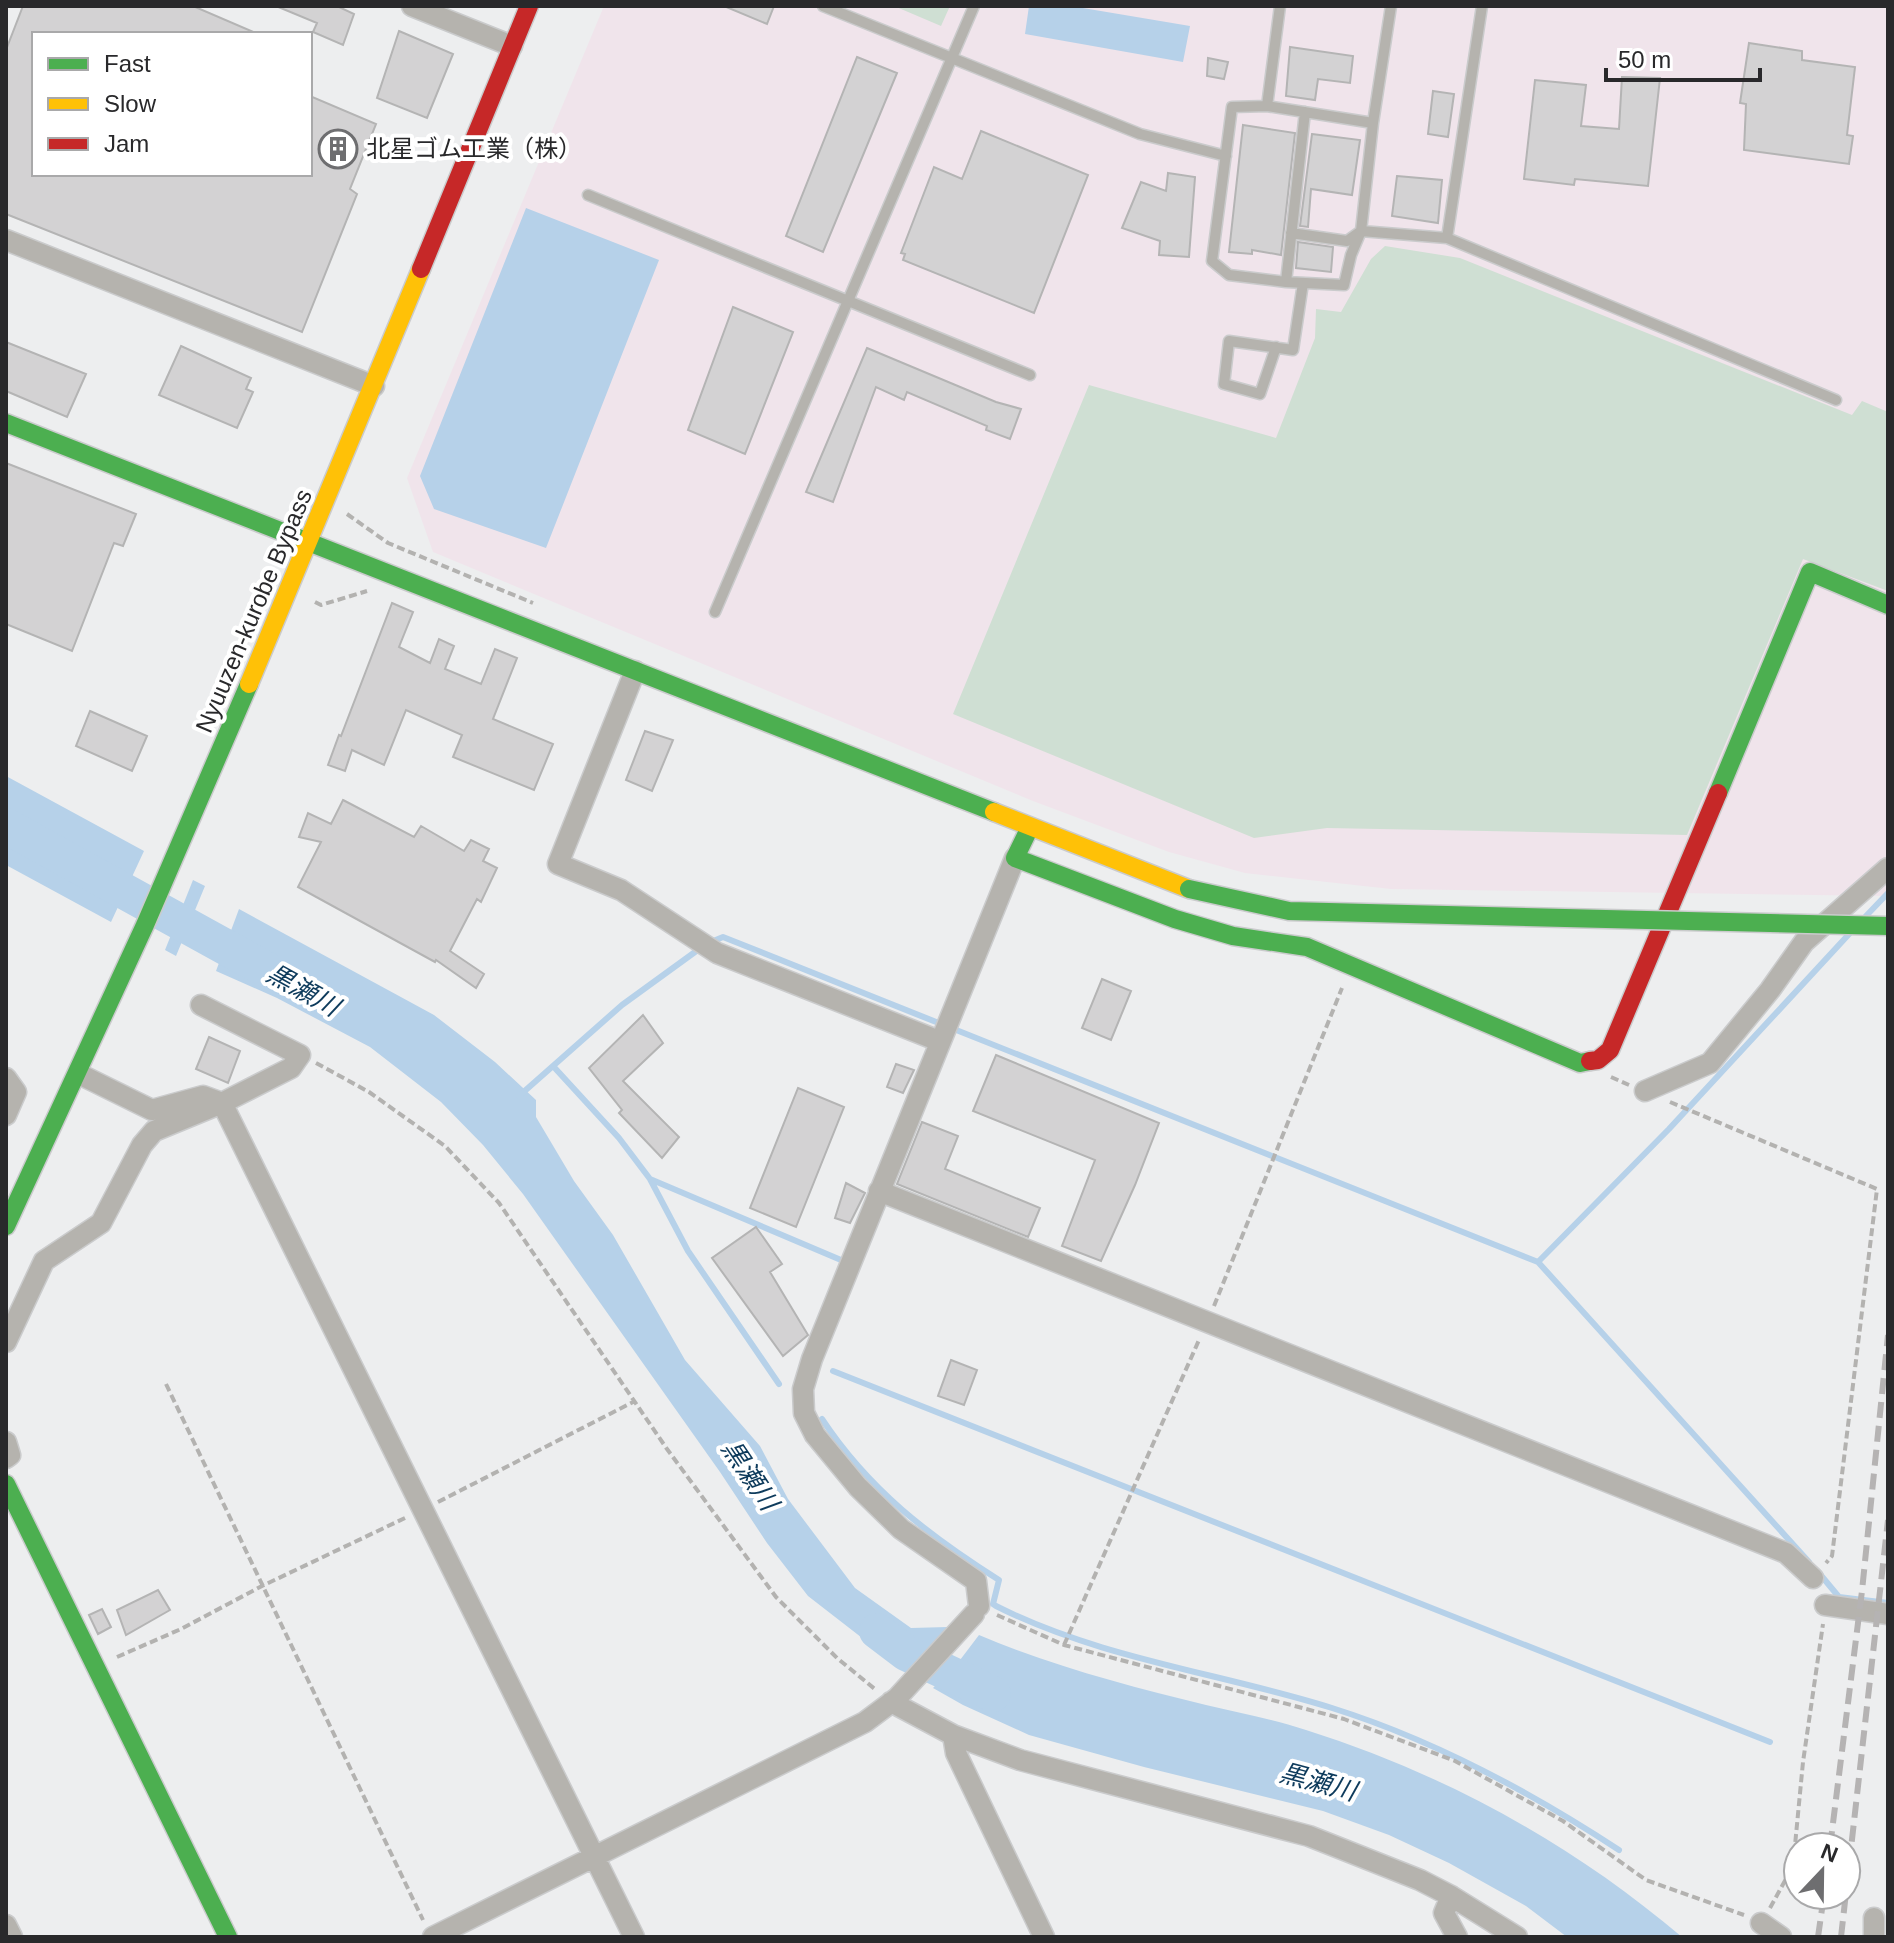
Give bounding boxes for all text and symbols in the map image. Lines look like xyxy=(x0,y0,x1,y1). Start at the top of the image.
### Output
legend xyxy=(32,32,312,176)
scale bar xyxy=(1606,32,1760,82)
text: 50 m xyxy=(1618,46,1671,73)
text: Fast xyxy=(104,50,151,77)
text: Slow xyxy=(104,90,157,117)
building icon: 北星ゴム工業（株） xyxy=(317,128,359,170)
text: Jam xyxy=(104,130,149,157)
place label: 北星ゴム工業（株） xyxy=(366,135,582,162)
street label: Nyuuzen-kurobe Bypass xyxy=(190,485,317,736)
water label: 黒瀬川 xyxy=(262,958,347,1023)
water label: 黒瀬川 xyxy=(716,1434,786,1518)
water label: 黒瀬川 xyxy=(1276,1757,1362,1807)
north arrow xyxy=(1782,1831,1862,1911)
text: N xyxy=(1817,1838,1841,1867)

